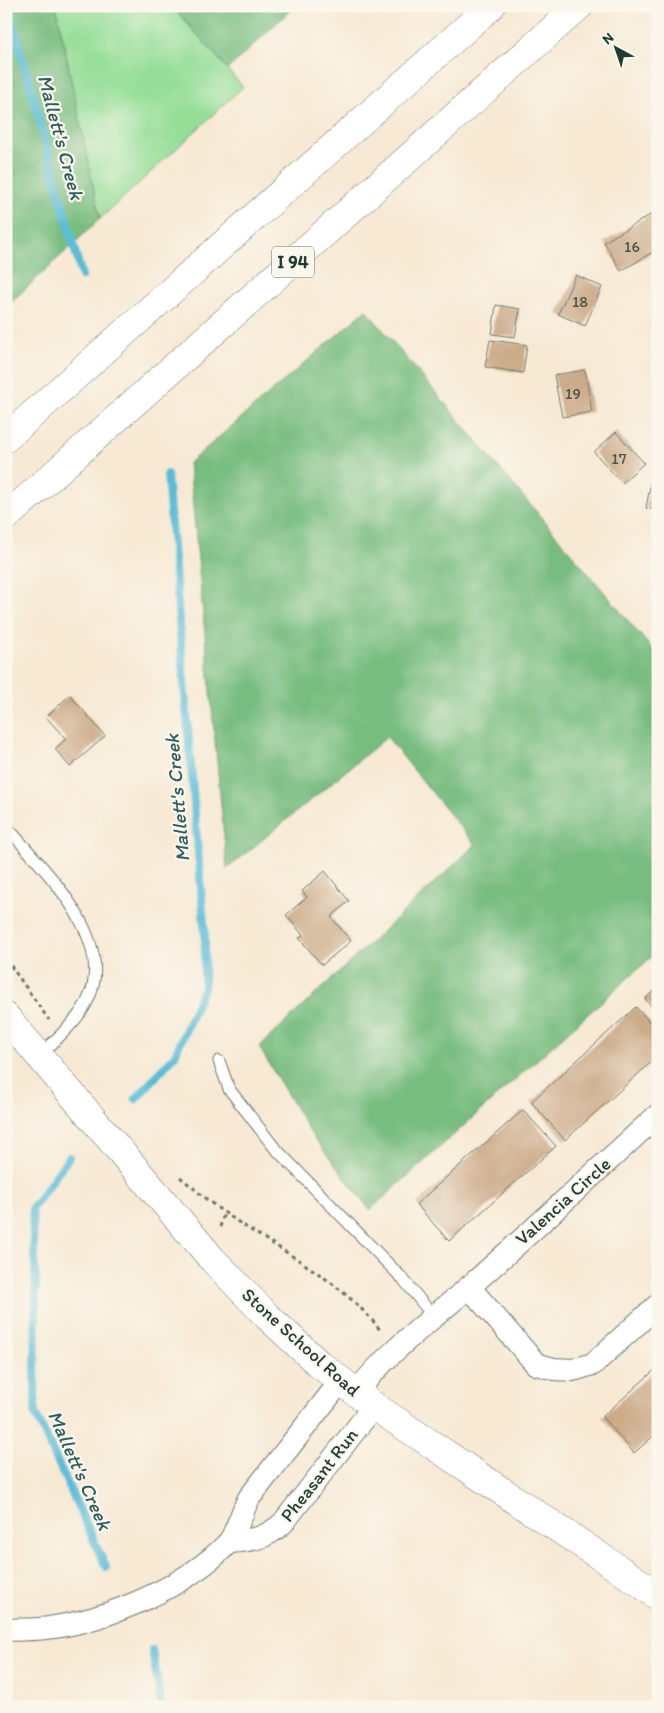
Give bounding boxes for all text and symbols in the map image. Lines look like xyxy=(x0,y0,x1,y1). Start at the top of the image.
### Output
north arrow xyxy=(592,22,642,72)
text: N xyxy=(599,29,617,48)
water label: Mallett's Creek xyxy=(33,72,90,204)
house number: 16 xyxy=(624,237,640,256)
road number: I 94 xyxy=(272,246,314,278)
house number: 18 xyxy=(572,292,588,311)
house number: 19 xyxy=(565,384,581,403)
house number: 17 xyxy=(611,449,627,468)
water label: Mallett's Creek xyxy=(159,731,195,863)
street label: Valencia Circle xyxy=(511,1152,615,1250)
street label: Stone School Road xyxy=(237,1283,365,1402)
water label: Mallett's Creek xyxy=(43,1407,118,1535)
street label: Pheasant Run xyxy=(275,1424,363,1526)

